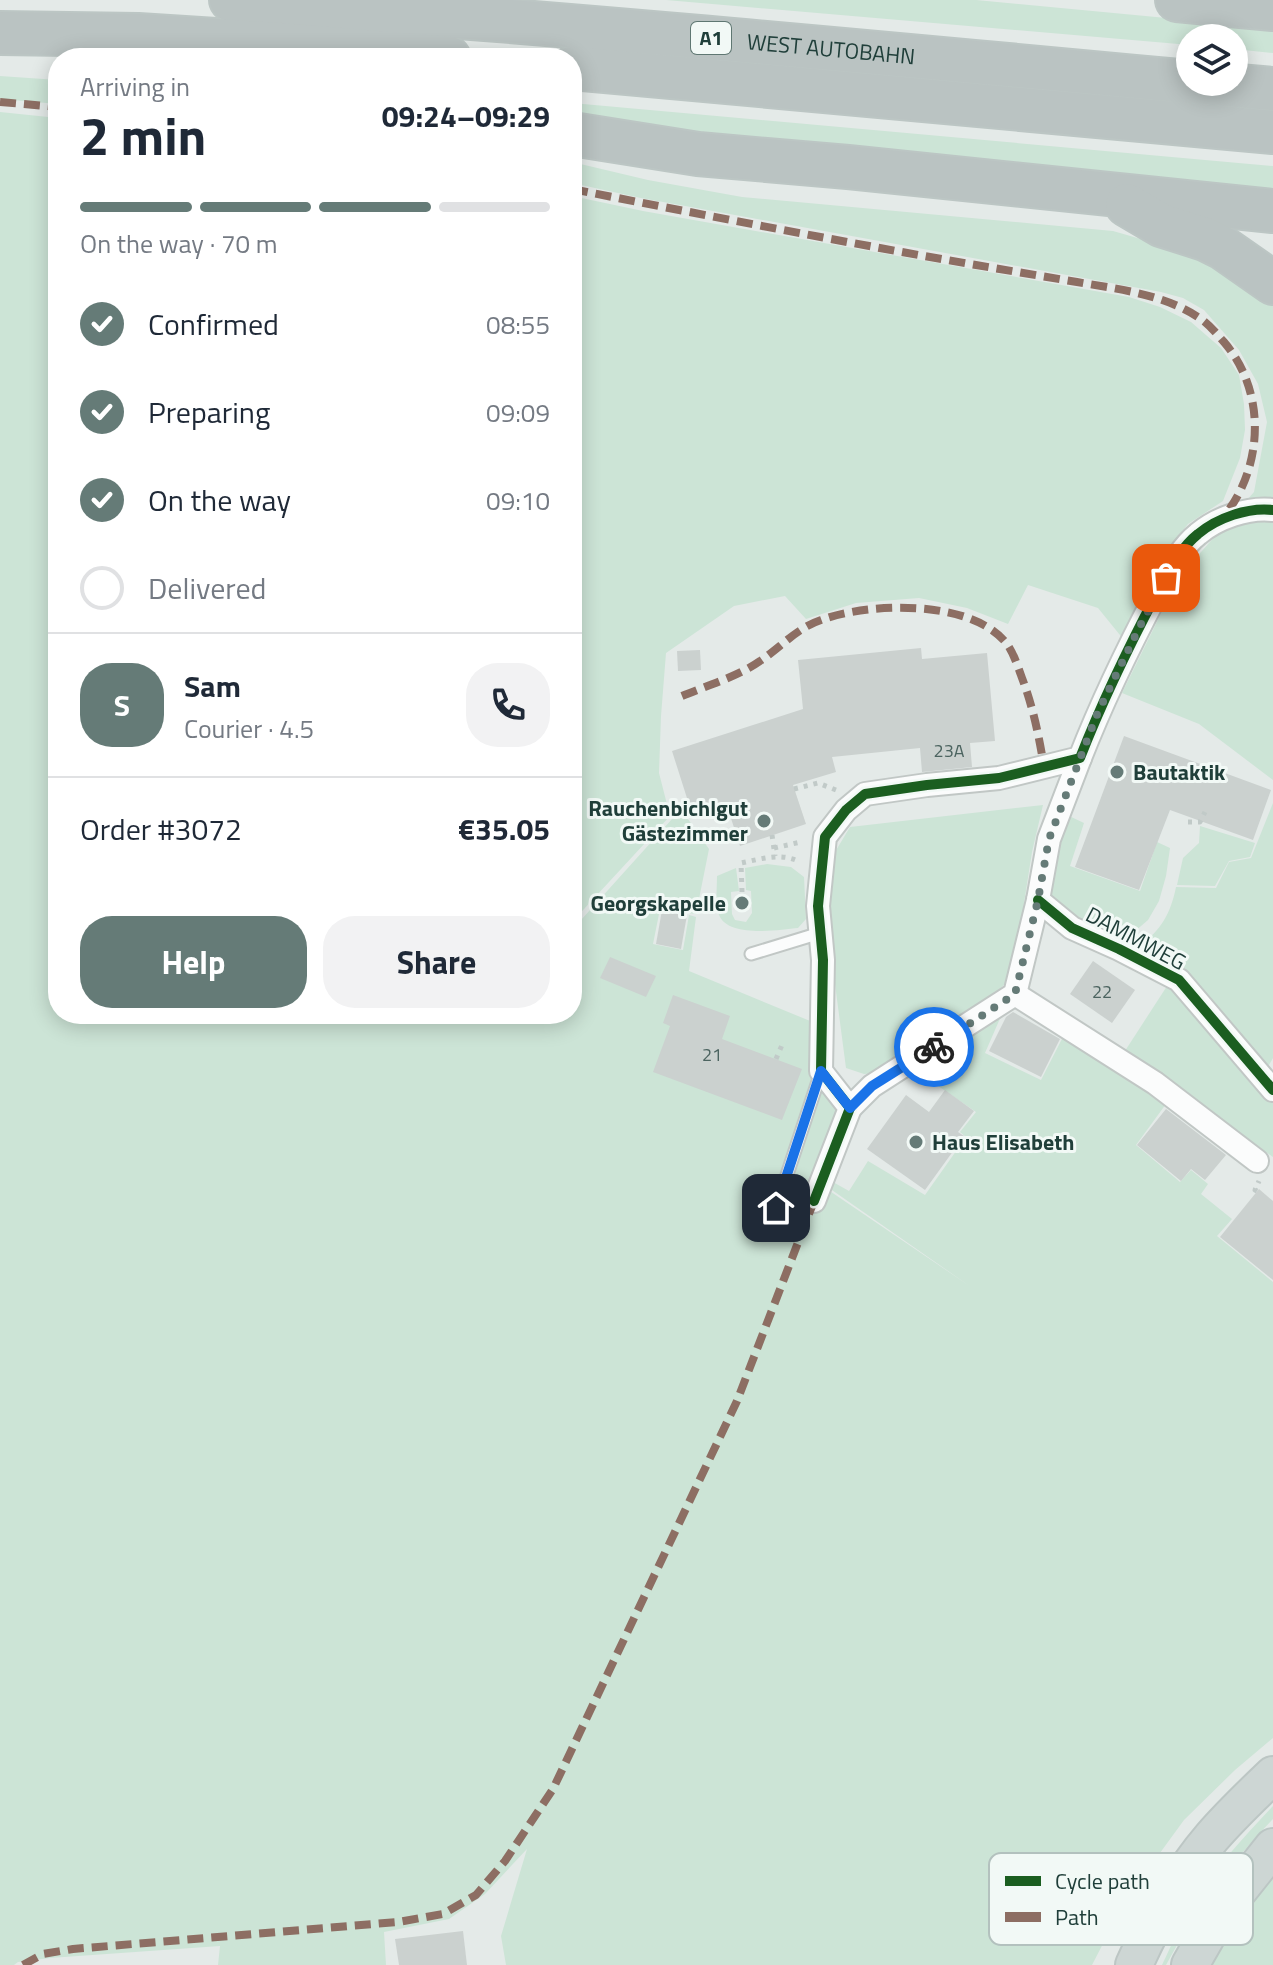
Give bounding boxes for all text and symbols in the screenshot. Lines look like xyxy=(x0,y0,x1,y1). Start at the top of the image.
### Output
road number: A1 xyxy=(691,22,731,54)
street label: WEST AUTOBAHN xyxy=(745,24,917,73)
map controls xyxy=(1176,24,1248,96)
button: layers xyxy=(1176,24,1248,96)
text: Arriving in xyxy=(80,67,190,106)
text: 09:24–09:29 xyxy=(382,93,550,139)
text: 2 min xyxy=(80,96,206,175)
text: On the way · 70 m xyxy=(80,224,278,263)
text: Confirmed xyxy=(148,301,279,347)
icon: check xyxy=(80,302,124,346)
text: 08:55 xyxy=(486,305,550,344)
text: Preparing xyxy=(148,389,270,435)
icon: check xyxy=(80,390,124,434)
text: 09:09 xyxy=(486,393,550,432)
text: On the way xyxy=(148,477,291,523)
icon: check xyxy=(80,478,124,522)
text: 09:10 xyxy=(486,481,550,520)
pin xyxy=(1132,544,1200,612)
icon: bag xyxy=(1144,556,1188,600)
text: Delivered xyxy=(148,565,266,611)
text: Sam xyxy=(184,663,241,709)
button: phone xyxy=(466,663,550,747)
text: S xyxy=(114,682,130,728)
text: Courier · 4.5 xyxy=(184,709,314,748)
house number: 23A xyxy=(934,737,965,764)
place label: Bautaktik xyxy=(1133,755,1226,789)
marker: Bautaktik xyxy=(1108,763,1126,781)
place label: Rauchenbichlgut Gästezimmer xyxy=(588,791,748,850)
text: Order #3072 xyxy=(80,806,242,852)
text: €35.05 xyxy=(458,806,550,852)
marker: Rauchenbichlgut Gästezimmer xyxy=(755,812,773,830)
place label: Georgskapelle xyxy=(590,886,726,920)
marker: Georgskapelle xyxy=(733,894,751,912)
street label: DAMMWEG xyxy=(1080,897,1192,979)
button: Help xyxy=(80,916,307,1008)
button: Share xyxy=(323,916,550,1008)
house number: 22 xyxy=(1092,978,1112,1005)
courier xyxy=(894,1007,974,1087)
icon: bike xyxy=(912,1025,956,1069)
house number: 21 xyxy=(702,1041,722,1068)
place label: Haus Elisabeth xyxy=(932,1125,1074,1159)
marker: Haus Elisabeth xyxy=(907,1133,925,1151)
pin xyxy=(742,1174,810,1242)
icon: home xyxy=(754,1186,798,1230)
legend xyxy=(989,1853,1253,1945)
text: Cycle path xyxy=(1055,1864,1150,1898)
text: Path xyxy=(1055,1900,1099,1934)

